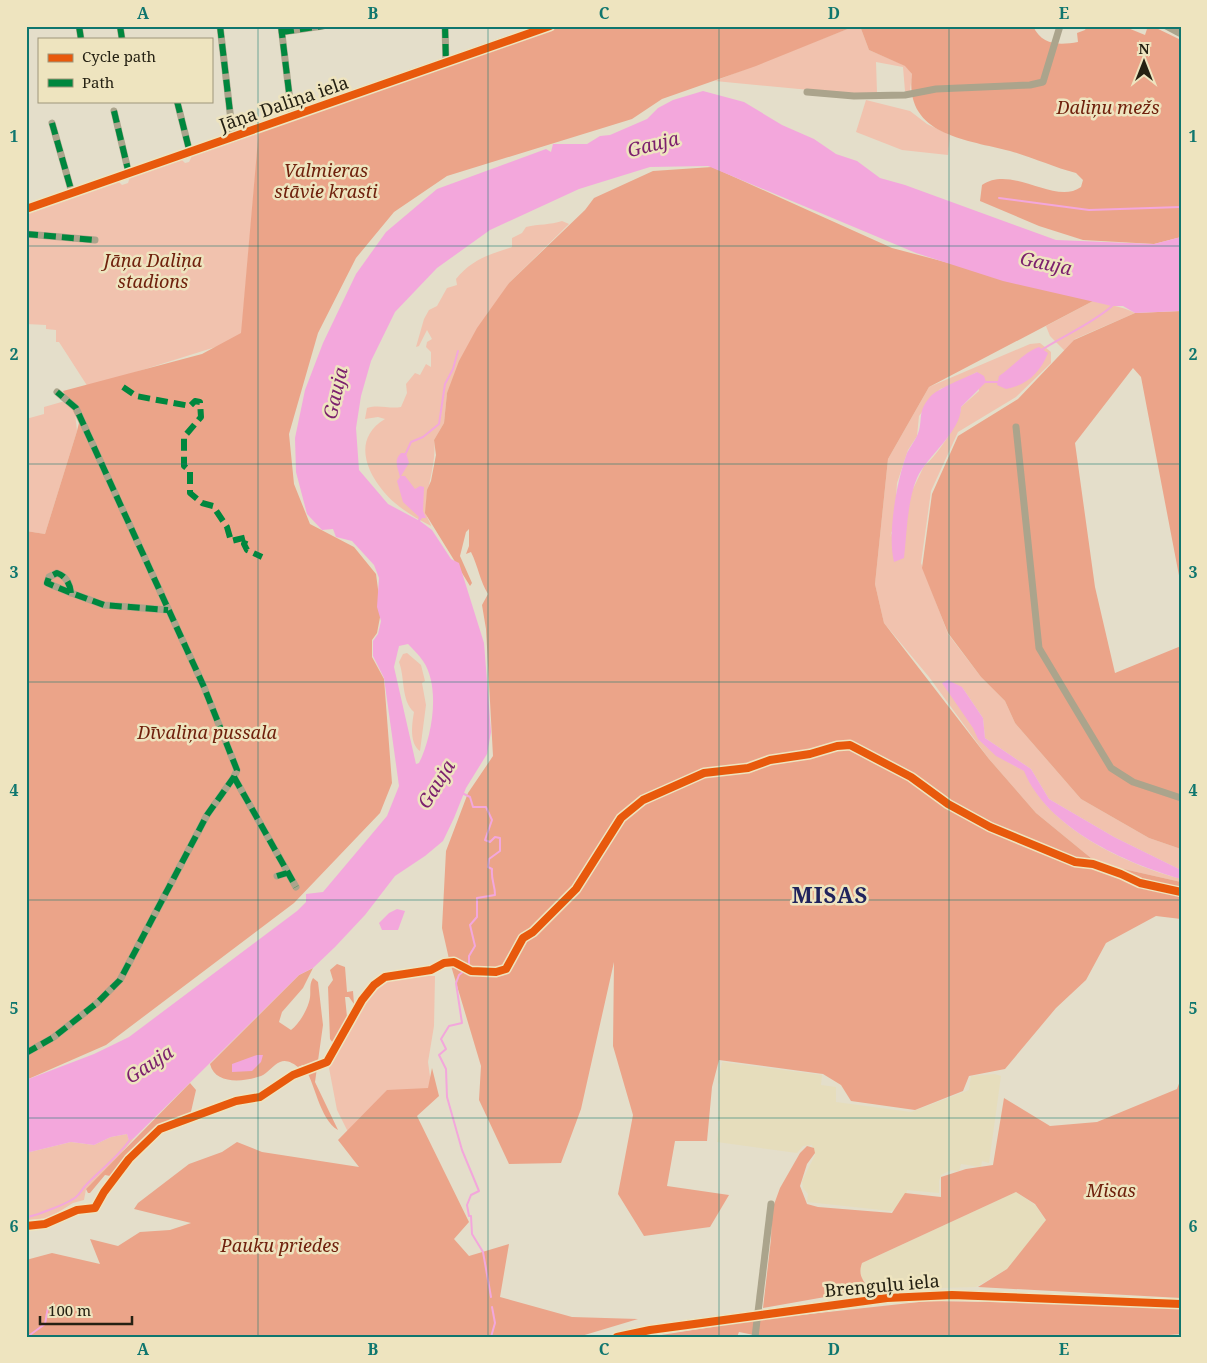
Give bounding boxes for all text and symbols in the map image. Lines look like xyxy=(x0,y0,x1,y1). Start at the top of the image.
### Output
text: A xyxy=(137,2,150,24)
text: B xyxy=(368,2,379,24)
text: C xyxy=(599,2,610,24)
text: D xyxy=(828,2,840,24)
text: E xyxy=(1059,2,1069,24)
legend xyxy=(38,38,212,102)
north arrow xyxy=(1120,38,1170,88)
text: N xyxy=(1138,39,1150,58)
text: Cycle path xyxy=(82,46,157,66)
street label: Jāņa Daliņa iela xyxy=(215,70,351,137)
text: Path xyxy=(82,72,115,92)
park label: Daliņu mežs xyxy=(1055,95,1160,119)
text: 1 xyxy=(9,125,19,147)
water label: Gauja xyxy=(624,125,682,163)
text: 1 xyxy=(1188,125,1198,147)
park label: Valmieras stāvie krasti xyxy=(274,158,378,203)
water label: Gauja xyxy=(1018,245,1074,281)
park label: Jāņa Daliņa stadions xyxy=(101,248,203,293)
text: 2 xyxy=(9,343,19,365)
text: 2 xyxy=(1188,343,1198,365)
water label: Gauja xyxy=(316,365,354,421)
text: 3 xyxy=(9,561,19,583)
text: 3 xyxy=(1188,561,1198,583)
park label: Dīvaliņa pussala xyxy=(136,720,277,744)
water label: Gauja xyxy=(411,755,461,813)
text: 4 xyxy=(9,779,19,801)
text: 4 xyxy=(1188,779,1198,801)
district label: MISAS xyxy=(792,879,868,909)
text: 5 xyxy=(9,997,19,1019)
text: 5 xyxy=(1188,997,1198,1019)
water label: Gauja xyxy=(120,1039,178,1089)
park label: Misas xyxy=(1085,1178,1136,1202)
text: 6 xyxy=(9,1215,19,1237)
text: 6 xyxy=(1188,1215,1198,1237)
park label: Pauku priedes xyxy=(220,1233,339,1257)
street label: Brenguļu iela xyxy=(823,1268,940,1302)
scale bar xyxy=(40,1293,132,1325)
text: 100 m xyxy=(48,1300,91,1320)
text: A xyxy=(137,1338,150,1360)
text: B xyxy=(368,1338,379,1360)
text: C xyxy=(599,1338,610,1360)
text: D xyxy=(828,1338,840,1360)
text: E xyxy=(1059,1338,1069,1360)

